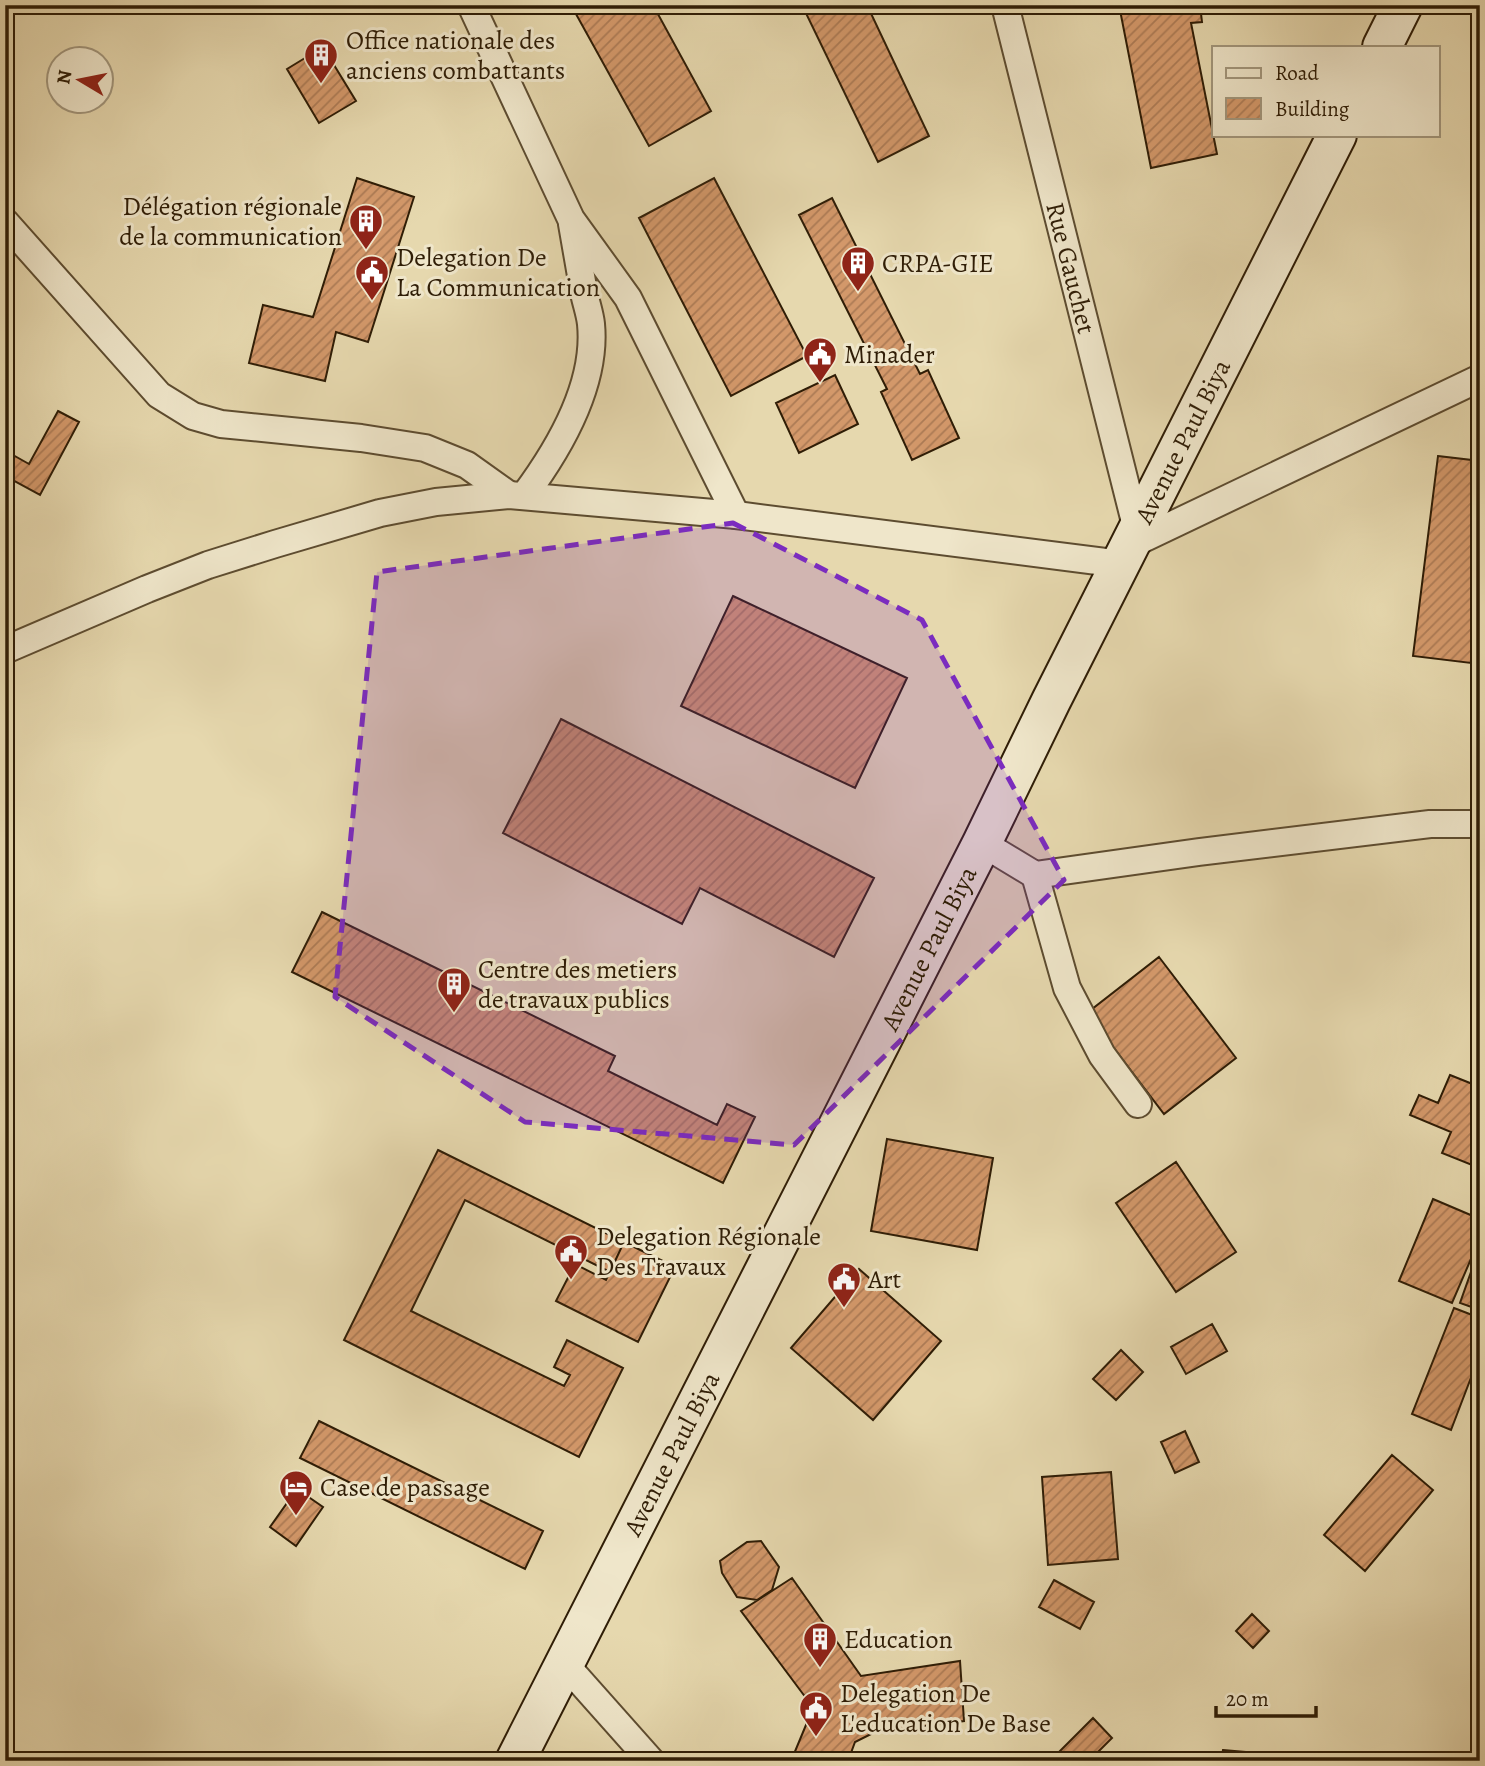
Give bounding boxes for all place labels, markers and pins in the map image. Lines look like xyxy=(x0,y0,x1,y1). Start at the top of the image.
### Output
place label: Office nationale des anciens combattants xyxy=(346,23,565,88)
building icon: Office nationale des anciens combattants xyxy=(302,36,340,85)
place label: Délégation régionale de la communication xyxy=(119,189,342,254)
building icon: Délégation régionale de la communication xyxy=(347,202,385,251)
place label: Delegation De La Communication xyxy=(396,240,600,305)
building icon: CRPA-GIE xyxy=(839,244,877,293)
place label: CRPA-GIE xyxy=(882,246,994,281)
public building icon: Delegation De La Communication xyxy=(353,253,391,302)
public building icon: Minader xyxy=(801,335,839,384)
place label: Minader xyxy=(844,337,935,372)
place label: Centre des metiers de travaux publics xyxy=(478,952,677,1017)
building icon: Centre des metiers de travaux publics xyxy=(435,965,473,1014)
place label: Delegation Régionale Des Travaux xyxy=(596,1219,821,1284)
public building icon: Delegation Régionale Des Travaux xyxy=(552,1232,590,1281)
public building icon: Art xyxy=(825,1260,863,1309)
place label: Art xyxy=(867,1262,902,1297)
hotel icon: Case de passage xyxy=(277,1468,315,1517)
place label: Case de passage xyxy=(320,1470,490,1505)
building icon: Education xyxy=(801,1620,839,1669)
place label: Education xyxy=(844,1622,953,1657)
place label: Delegation De L'education De Base xyxy=(840,1676,1051,1741)
public building icon: Delegation De L'education De Base xyxy=(797,1689,835,1738)

